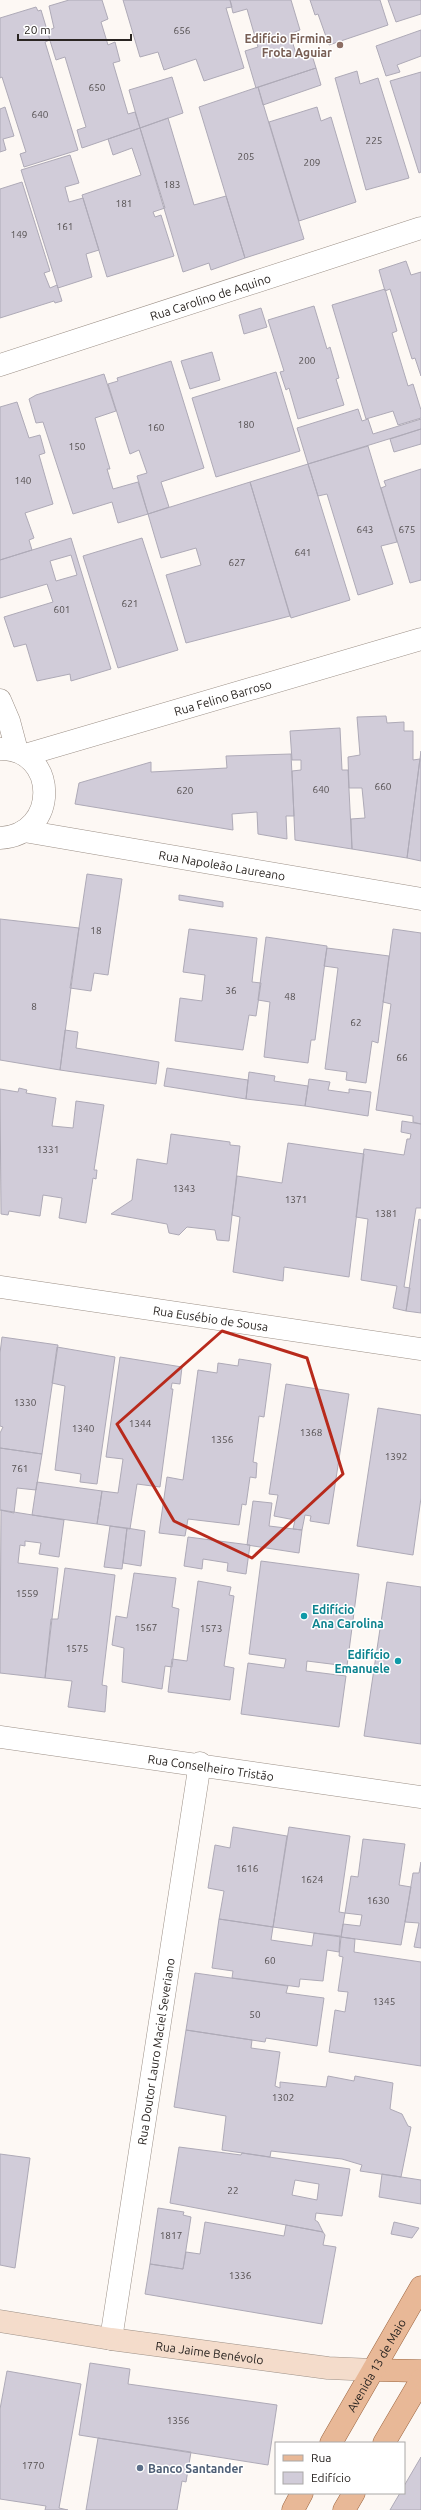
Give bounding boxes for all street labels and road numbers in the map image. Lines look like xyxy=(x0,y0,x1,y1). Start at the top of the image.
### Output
street label: Rua Carolino de Aquino xyxy=(148,271,272,322)
street label: Rua Felino Barroso xyxy=(172,677,273,718)
street label: Rua Napoleão Laureano xyxy=(158,848,286,882)
street label: Rua Eusébio de Sousa xyxy=(152,1303,269,1333)
street label: Rua Conselheiro Tristão xyxy=(147,1752,275,1782)
street label: Rua Doutor Lauro Maciel Severiano xyxy=(135,1957,176,2146)
street label: Avenida 13 de Maio xyxy=(344,2316,408,2414)
street label: Rua Jaime Benévolo xyxy=(155,2339,264,2366)

